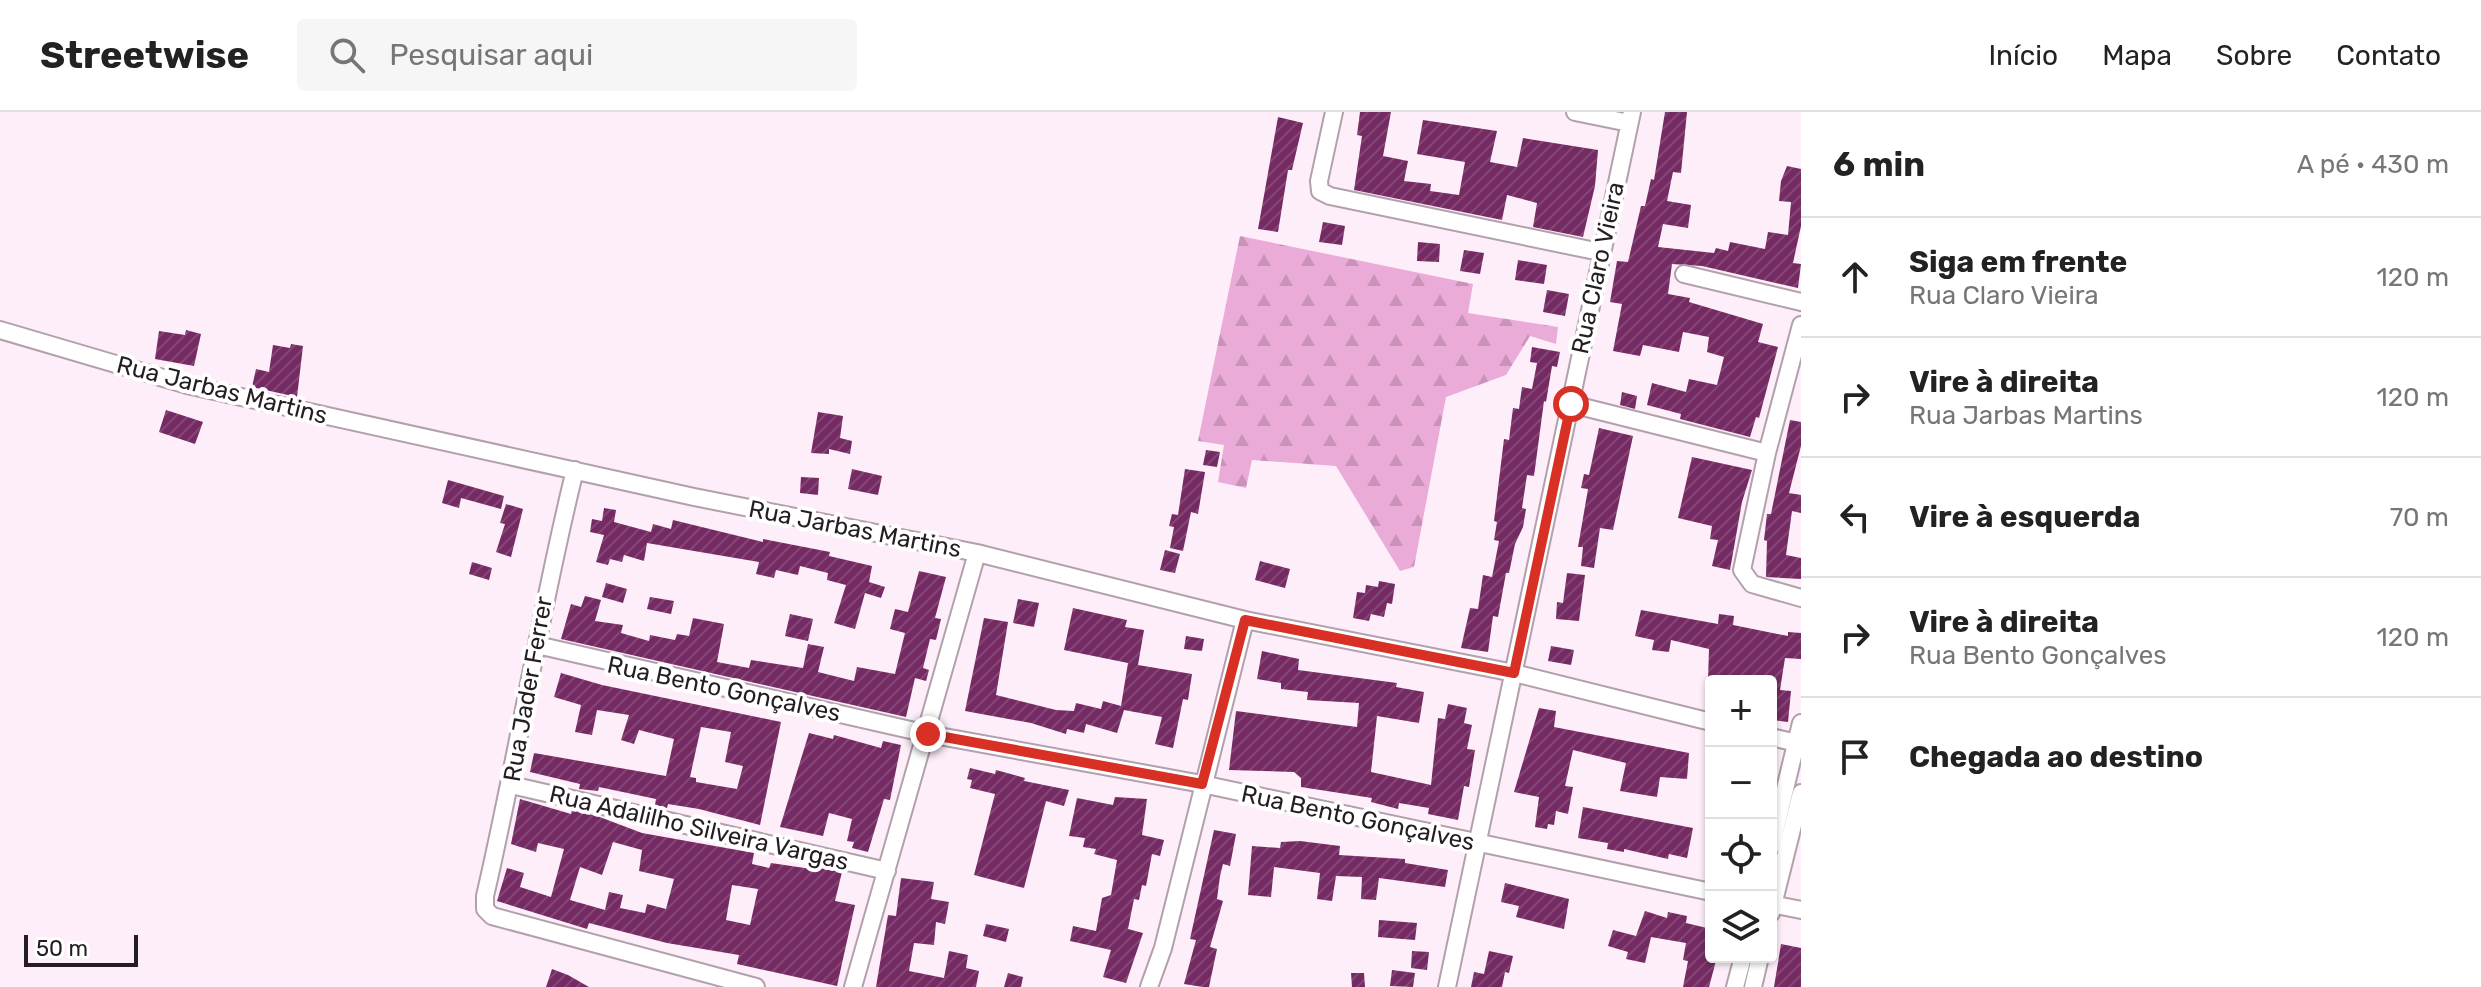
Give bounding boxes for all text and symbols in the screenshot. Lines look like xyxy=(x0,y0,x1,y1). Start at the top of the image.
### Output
search box xyxy=(297,19,857,91)
text: Streetwise xyxy=(40,32,249,78)
icon: search xyxy=(325,33,369,77)
text: Pesquisar aqui xyxy=(389,37,593,73)
text: Início xyxy=(1988,39,2058,72)
text: Mapa xyxy=(2102,39,2172,72)
text: Sobre xyxy=(2216,39,2292,72)
text: Contato xyxy=(2336,39,2441,72)
text: 6 min xyxy=(1833,144,1925,185)
text: A pé · 430 m xyxy=(2297,149,2449,180)
street label: Rua Claro Vieira xyxy=(1566,179,1630,357)
text: Siga em frente xyxy=(1909,244,2127,280)
icon: ahead xyxy=(1833,255,1877,299)
text: 120 m xyxy=(2377,262,2449,293)
text: Rua Claro Vieira xyxy=(1909,280,2099,311)
street label: Rua Jarbas Martins xyxy=(114,350,330,430)
text: Vire à direita xyxy=(1909,364,2099,400)
icon: right xyxy=(1833,375,1877,419)
text: 120 m xyxy=(2377,382,2449,413)
route start xyxy=(1553,386,1589,422)
text: Rua Jarbas Martins xyxy=(1909,400,2143,431)
street label: Rua Jarbas Martins xyxy=(746,495,964,563)
icon: left xyxy=(1833,495,1877,539)
text: Vire à esquerda xyxy=(1909,499,2140,535)
text: 70 m xyxy=(2390,502,2449,533)
street label: Rua Jader Ferrer xyxy=(498,594,558,784)
text: Vire à direita xyxy=(1909,604,2099,640)
icon: right xyxy=(1833,615,1877,659)
text: 120 m xyxy=(2377,622,2449,653)
text: Rua Bento Gonçalves xyxy=(1909,640,2167,671)
street label: Rua Bento Gonçalves xyxy=(605,651,843,727)
map controls xyxy=(1705,675,1777,963)
button: + xyxy=(1705,675,1777,747)
route end xyxy=(910,716,946,752)
icon: arrive xyxy=(1833,735,1877,779)
text: Chegada ao destino xyxy=(1909,739,2203,775)
button: − xyxy=(1705,747,1777,819)
street label: Rua Adalilho Silveira Vargas xyxy=(547,780,851,876)
street label: Rua Bento Gonçalves xyxy=(1239,780,1477,856)
button: locate xyxy=(1705,819,1777,891)
button: layers xyxy=(1705,891,1777,963)
scale bar xyxy=(24,931,138,967)
text: 50 m xyxy=(36,935,88,962)

